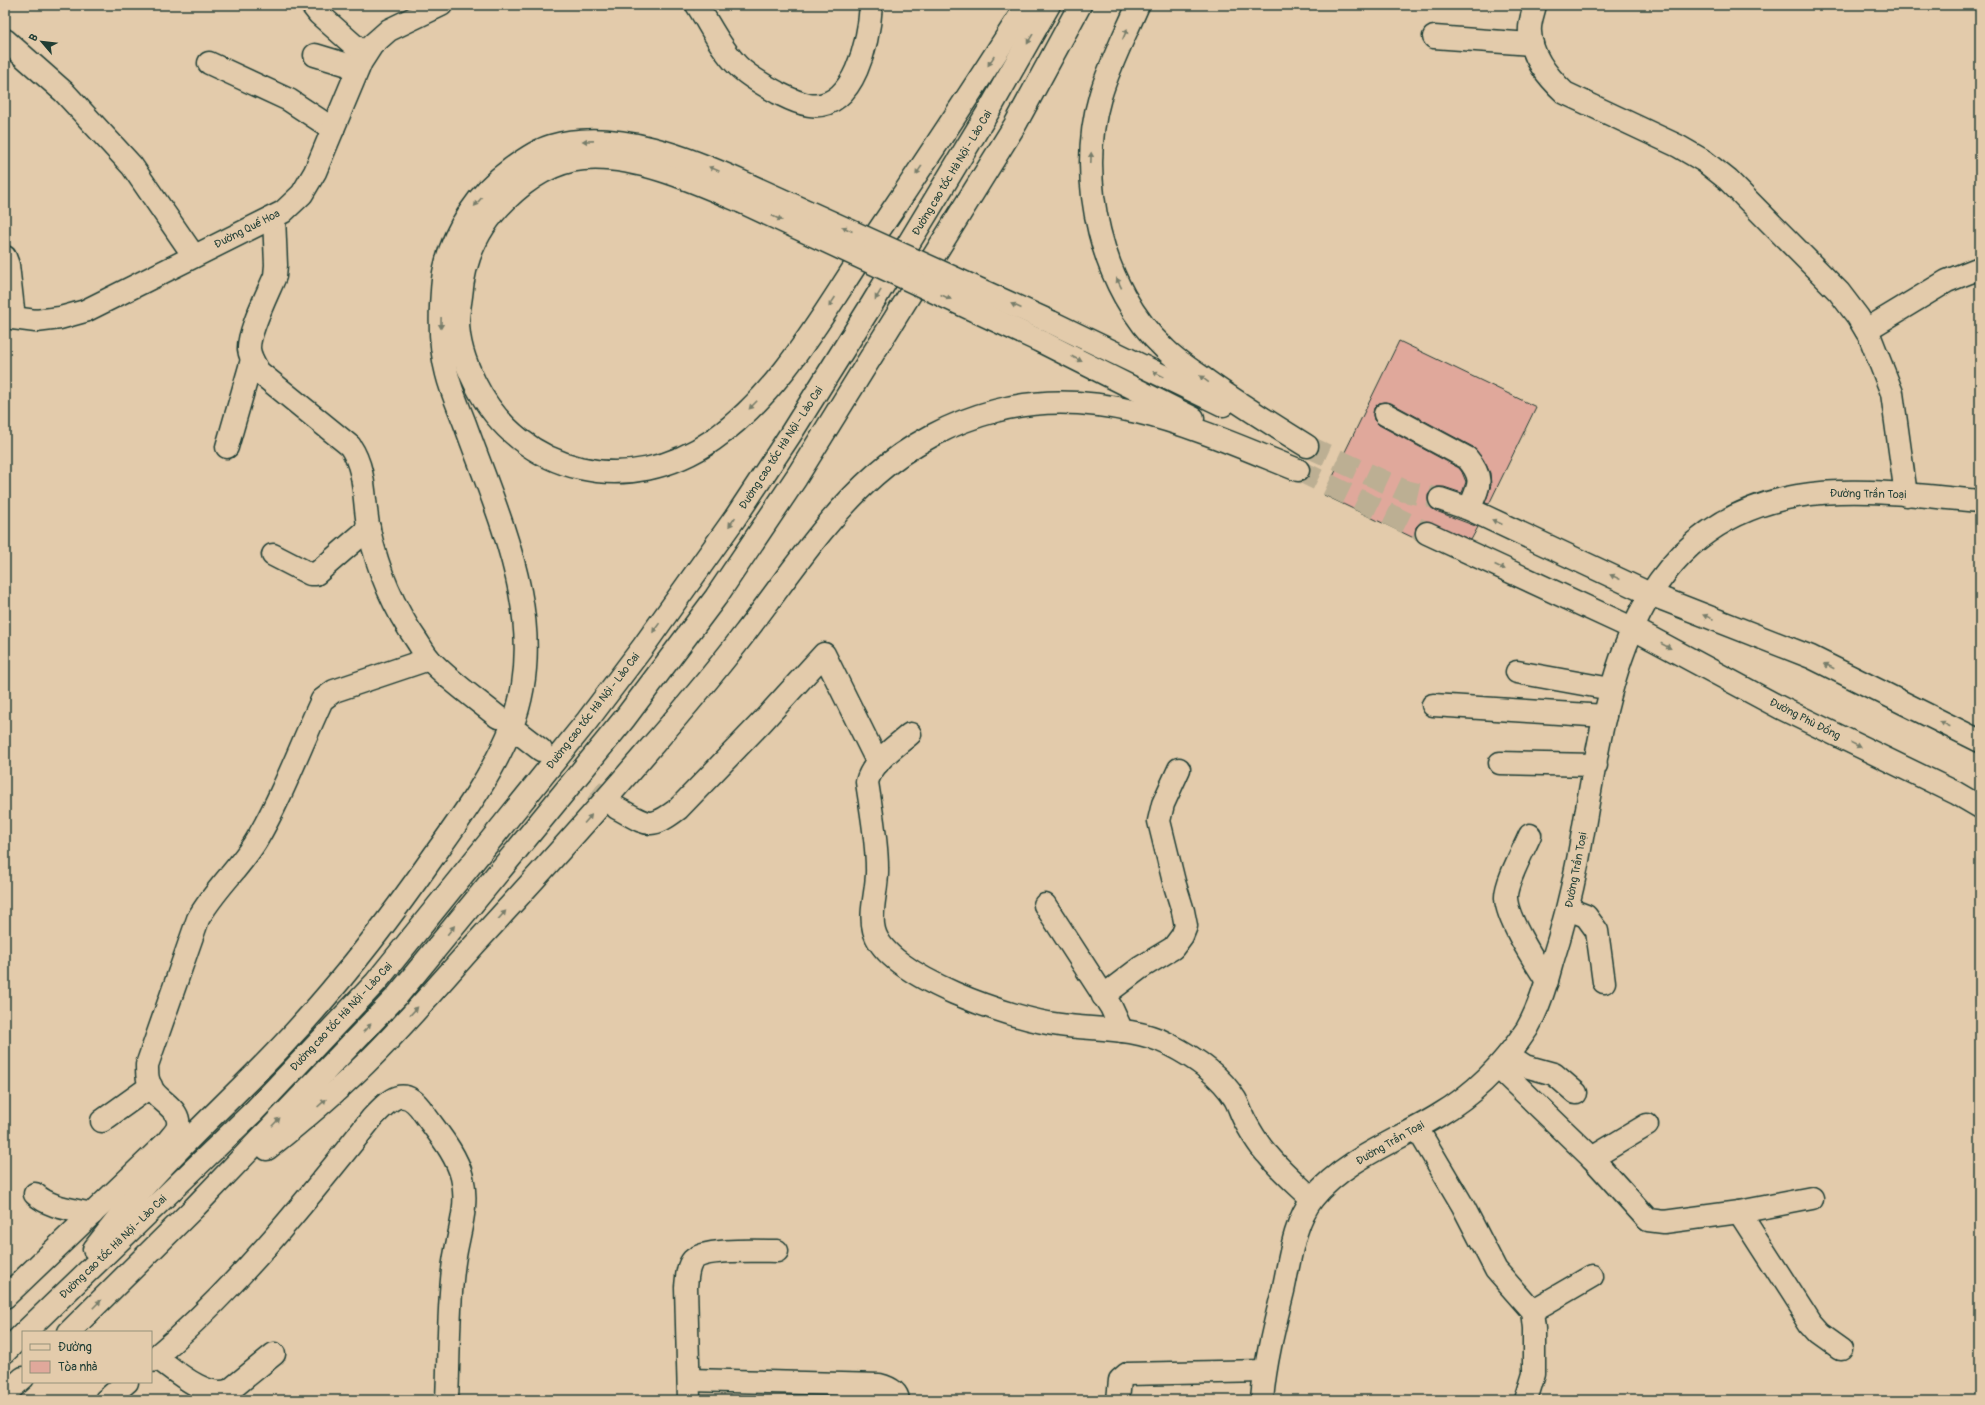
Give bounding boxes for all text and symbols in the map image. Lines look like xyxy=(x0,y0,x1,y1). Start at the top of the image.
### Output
north arrow xyxy=(22,22,62,62)
one-way arrow xyxy=(1123,27,1129,39)
text: B xyxy=(26,32,41,43)
one-way arrow xyxy=(1027,33,1034,45)
one-way arrow xyxy=(987,56,994,67)
street label: Đường cao tốc Hà Nội - Lào Cai xyxy=(909,108,995,238)
one-way arrow xyxy=(581,138,594,144)
one-way arrow xyxy=(1087,152,1094,164)
one-way arrow xyxy=(915,165,923,175)
one-way arrow xyxy=(708,166,719,172)
one-way arrow xyxy=(474,197,483,206)
street label: Đường Quế Hoa xyxy=(212,207,282,251)
one-way arrow xyxy=(772,215,783,221)
one-way arrow xyxy=(841,226,852,232)
one-way arrow xyxy=(1116,277,1122,289)
one-way arrow xyxy=(874,290,882,300)
one-way arrow xyxy=(940,294,952,300)
one-way arrow xyxy=(828,296,835,307)
one-way arrow xyxy=(1010,303,1022,309)
one-way arrow xyxy=(438,317,444,330)
one-way arrow xyxy=(1071,356,1083,363)
one-way arrow xyxy=(1153,371,1164,377)
one-way arrow xyxy=(1199,375,1209,383)
street label: Đường cao tốc Hà Nội - Lào Cai xyxy=(736,384,826,512)
one-way arrow xyxy=(748,400,758,410)
street label: Đường Trần Toại xyxy=(1830,486,1906,501)
one-way arrow xyxy=(728,517,736,527)
one-way arrow xyxy=(1491,519,1503,525)
one-way arrow xyxy=(1494,564,1506,570)
one-way arrow xyxy=(1609,574,1620,580)
one-way arrow xyxy=(1703,614,1714,620)
one-way arrow xyxy=(652,623,660,633)
one-way arrow xyxy=(1661,643,1672,650)
street label: Đường cao tốc Hà Nội - Lào Cai xyxy=(544,650,642,772)
one-way arrow xyxy=(1823,663,1835,669)
street label: Đường Phù Đổng xyxy=(1767,696,1843,743)
one-way arrow xyxy=(1939,721,1951,727)
one-way arrow xyxy=(1851,742,1862,748)
one-way arrow xyxy=(584,813,593,824)
street label: Đường Trần Toại xyxy=(1561,831,1590,909)
one-way arrow xyxy=(497,910,506,921)
one-way arrow xyxy=(447,925,456,936)
street label: Đường cao tốc Hà Nội - Lào Cai xyxy=(287,960,395,1074)
one-way arrow xyxy=(409,1007,418,1016)
one-way arrow xyxy=(362,1023,371,1033)
one-way arrow xyxy=(317,1098,327,1108)
one-way arrow xyxy=(272,1117,281,1127)
street label: Đường Trần Toại xyxy=(1353,1117,1426,1168)
street label: Đường cao tốc Hà Nội - Lào Cai xyxy=(57,1192,169,1302)
one-way arrow xyxy=(92,1300,102,1309)
legend xyxy=(22,1331,152,1383)
text: Đường xyxy=(58,1340,92,1355)
text: Tòa nhà xyxy=(58,1360,98,1375)

